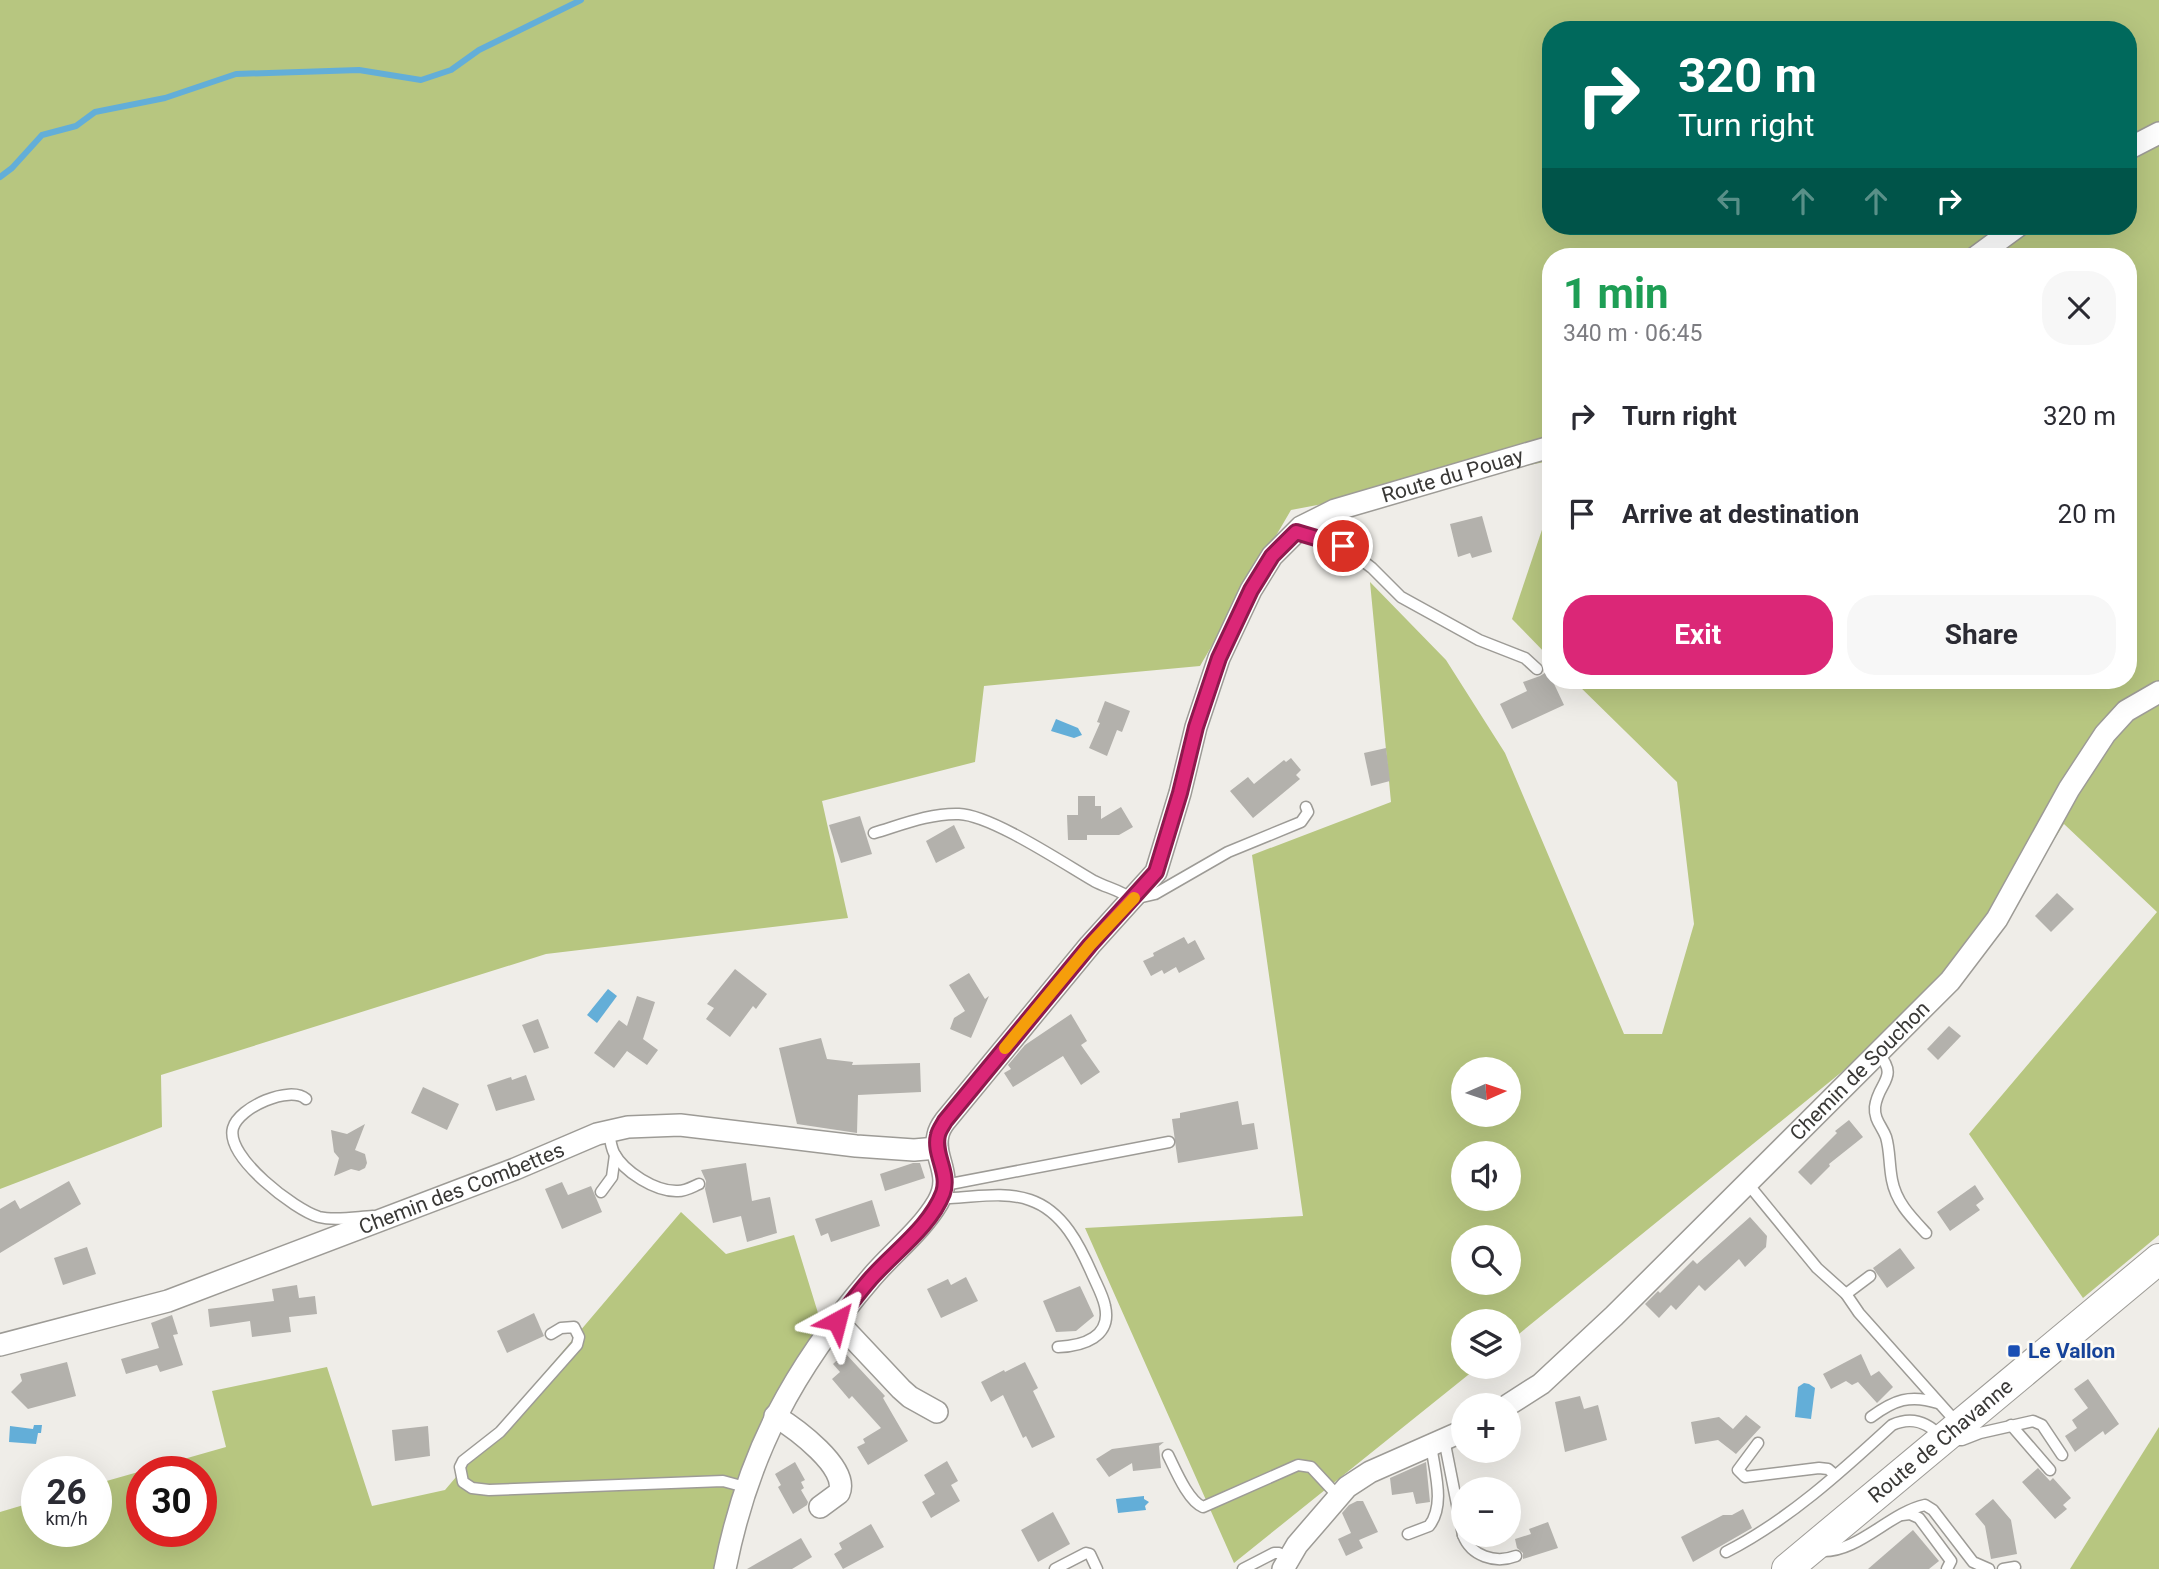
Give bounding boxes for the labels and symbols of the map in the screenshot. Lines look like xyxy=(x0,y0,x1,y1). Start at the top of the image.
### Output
street label: Route du Pouay xyxy=(1379,443,1526,508)
pin xyxy=(1313,516,1373,576)
street label: Chemin de Souchon xyxy=(1785,996,1935,1145)
north arrow xyxy=(1451,1057,1521,1127)
street label: Chemin des Combettes xyxy=(355,1137,568,1239)
position arrow xyxy=(800,1284,874,1358)
place label: Le Vallon xyxy=(2028,1339,2115,1363)
marker: Le Vallon xyxy=(2006,1343,2022,1359)
street label: Route de Chavanne xyxy=(1864,1374,2018,1508)
speed limit sign: 30 xyxy=(126,1456,217,1547)

